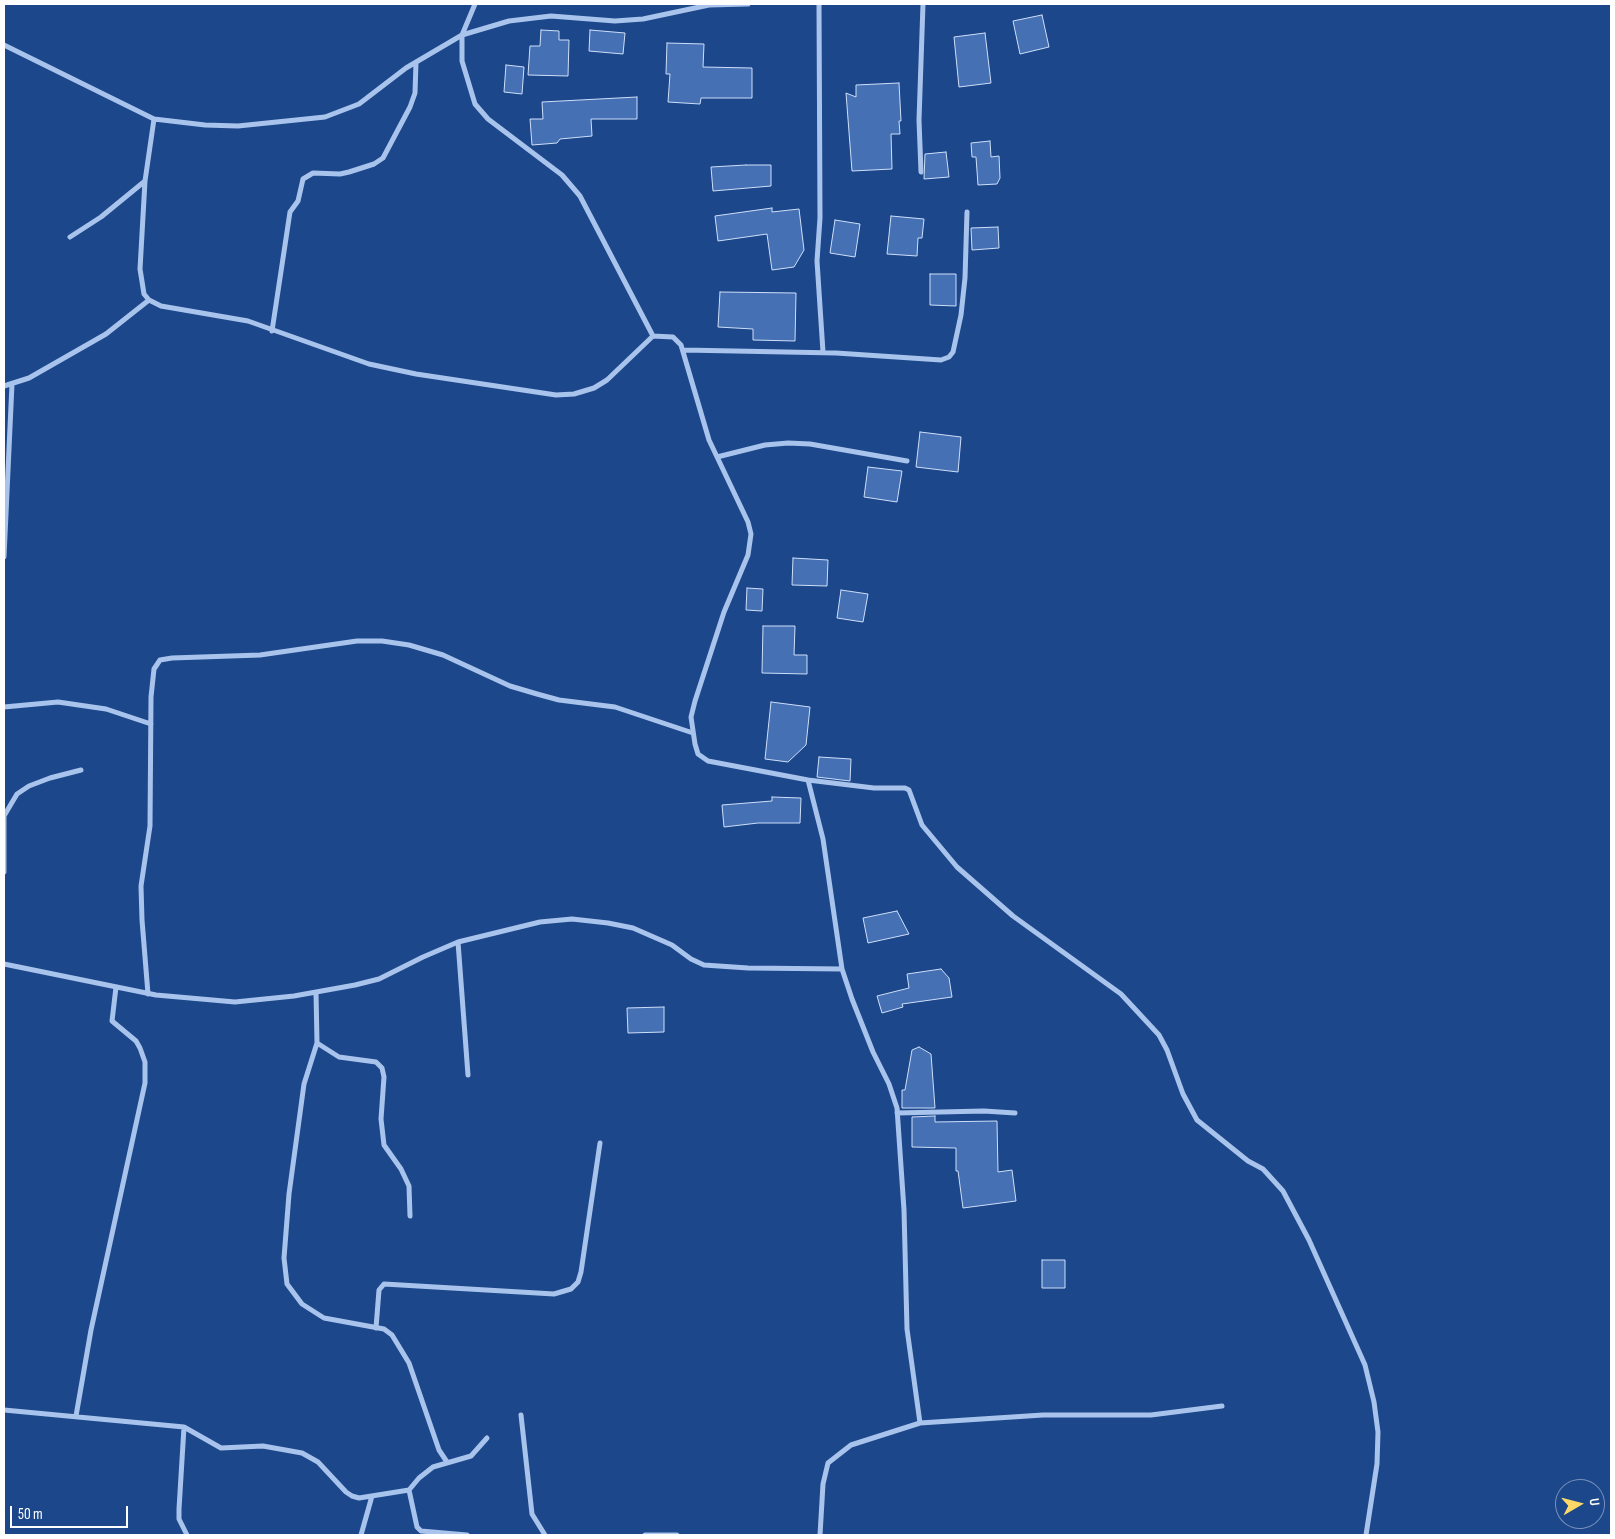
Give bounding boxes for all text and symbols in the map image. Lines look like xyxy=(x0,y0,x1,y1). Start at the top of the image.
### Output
north arrow xyxy=(1555,1479,1605,1529)
scale bar xyxy=(12,1496,130,1528)
text: U xyxy=(1585,1497,1603,1507)
text: 50 m xyxy=(18,1505,43,1524)

